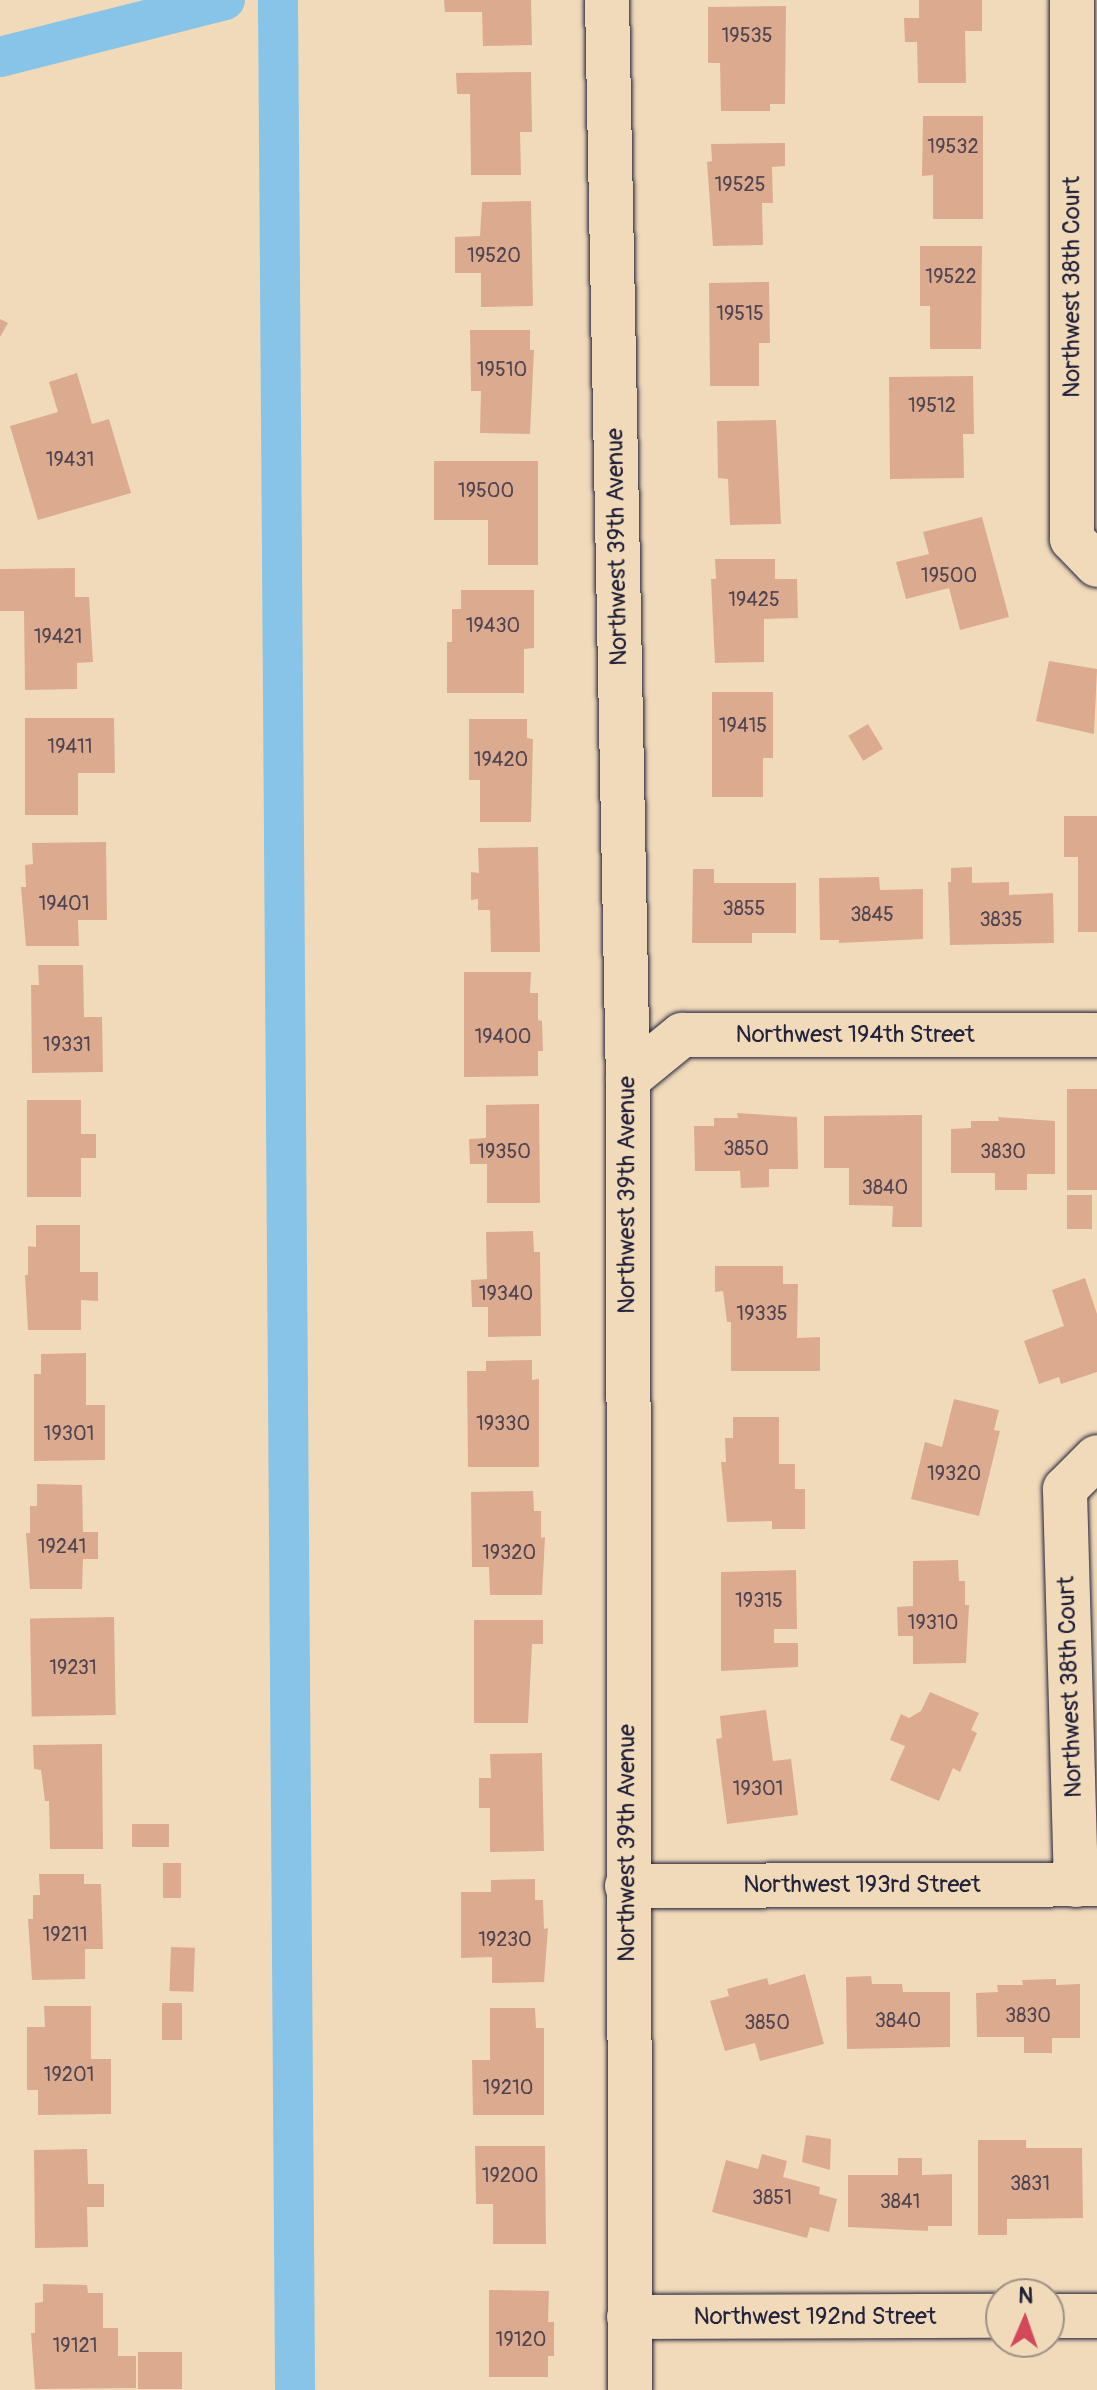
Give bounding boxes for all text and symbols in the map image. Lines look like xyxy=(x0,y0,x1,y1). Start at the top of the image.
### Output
house number: 19535 xyxy=(722,23,772,47)
house number: 19532 xyxy=(927,134,979,158)
house number: 19525 xyxy=(715,172,765,196)
street label: Northwest 38th Court xyxy=(1058,176,1086,398)
house number: 19520 xyxy=(467,243,521,267)
house number: 19522 xyxy=(925,264,977,288)
house number: 19515 xyxy=(716,301,764,325)
house number: 19510 xyxy=(477,357,527,381)
house number: 19512 xyxy=(908,393,956,417)
street label: Northwest 39th Avenue xyxy=(601,428,633,666)
house number: 19431 xyxy=(46,447,94,471)
house number: 19500 xyxy=(458,478,514,502)
house number: 19500 xyxy=(921,563,977,587)
house number: 19425 xyxy=(728,587,780,611)
house number: 19430 xyxy=(466,613,520,637)
house number: 19421 xyxy=(34,624,82,648)
house number: 19415 xyxy=(719,713,767,737)
house number: 19411 xyxy=(47,734,93,758)
house number: 19420 xyxy=(474,747,528,771)
house number: 19401 xyxy=(38,891,90,915)
house number: 3855 xyxy=(723,896,765,920)
house number: 3845 xyxy=(850,902,894,926)
house number: 3835 xyxy=(979,907,1023,931)
street label: Northwest 194th Street xyxy=(735,1021,975,1049)
house number: 19400 xyxy=(474,1024,532,1048)
house number: 19331 xyxy=(43,1032,91,1056)
street label: Northwest 39th Avenue xyxy=(613,1076,641,1314)
house number: 3850 xyxy=(723,1136,769,1160)
house number: 19350 xyxy=(477,1139,531,1163)
house number: 3830 xyxy=(980,1139,1026,1163)
house number: 3840 xyxy=(862,1175,908,1199)
house number: 19340 xyxy=(479,1281,533,1305)
house number: 19335 xyxy=(736,1301,788,1325)
house number: 19330 xyxy=(476,1411,530,1435)
house number: 19301 xyxy=(44,1421,94,1445)
house number: 19320 xyxy=(927,1461,981,1485)
house number: 19241 xyxy=(38,1534,86,1558)
house number: 19320 xyxy=(482,1540,536,1564)
street label: Northwest 38th Court xyxy=(1052,1576,1088,1798)
house number: 19315 xyxy=(735,1588,783,1612)
house number: 19310 xyxy=(908,1610,958,1634)
house number: 19231 xyxy=(49,1655,97,1679)
street label: Northwest 39th Avenue xyxy=(613,1724,641,1962)
house number: 19301 xyxy=(733,1776,783,1800)
street label: Northwest 193rd Street xyxy=(743,1871,981,1899)
house number: 19211 xyxy=(43,1922,87,1946)
house number: 19230 xyxy=(478,1927,532,1951)
house number: 3830 xyxy=(1005,2003,1051,2027)
house number: 3840 xyxy=(875,2008,921,2032)
house number: 3850 xyxy=(744,2010,790,2034)
house number: 19201 xyxy=(44,2062,94,2086)
house number: 19210 xyxy=(483,2075,533,2099)
house number: 19200 xyxy=(482,2163,538,2187)
house number: 3831 xyxy=(1010,2171,1050,2195)
house number: 3851 xyxy=(752,2185,792,2209)
house number: 3841 xyxy=(880,2189,920,2213)
north arrow xyxy=(985,2278,1065,2358)
text: N xyxy=(1018,2282,1034,2310)
street label: Northwest 192nd Street xyxy=(693,2303,937,2331)
house number: 19120 xyxy=(496,2327,546,2351)
house number: 19121 xyxy=(53,2333,97,2357)

